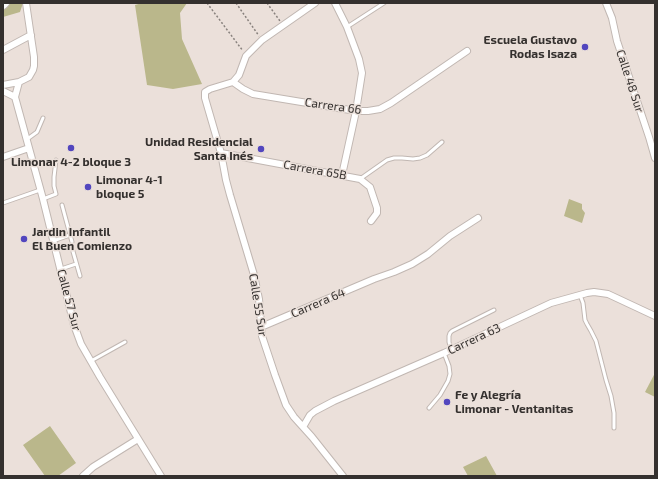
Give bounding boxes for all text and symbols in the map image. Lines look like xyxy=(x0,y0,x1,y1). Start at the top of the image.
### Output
place label: Escuela Gustavo Rodas Isaza xyxy=(484,33,577,61)
marker: Escuela Gustavo Rodas Isaza xyxy=(580,42,590,52)
street label: Calle 48 Sur xyxy=(613,48,647,114)
street label: Carrera 66 xyxy=(304,95,362,117)
place label: Unidad Residencial Santa Inés xyxy=(145,135,253,163)
marker: Limonar 4-2 bloque 3 xyxy=(66,143,76,153)
marker: Unidad Residencial Santa Inés xyxy=(256,144,266,154)
place label: Limonar 4-2 bloque 3 xyxy=(11,155,131,169)
street label: Carrera 65B xyxy=(282,157,348,183)
place label: Limonar 4-1 bloque 5 xyxy=(96,173,163,201)
marker: Limonar 4-1 bloque 5 xyxy=(83,182,93,192)
place label: Jardin Infantil El Buen Comienzo xyxy=(32,225,132,253)
marker: Jardin Infantil El Buen Comienzo xyxy=(19,234,29,244)
street label: Calle 57 Sur xyxy=(54,268,84,332)
street label: Calle 55 Sur xyxy=(246,272,270,338)
street label: Carrera 64 xyxy=(289,285,347,321)
street label: Carrera 63 xyxy=(445,320,503,358)
place label: Fe y Alegría Limonar - Ventanitas xyxy=(455,388,573,416)
marker: Fe y Alegría Limonar - Ventanitas xyxy=(442,397,452,407)

